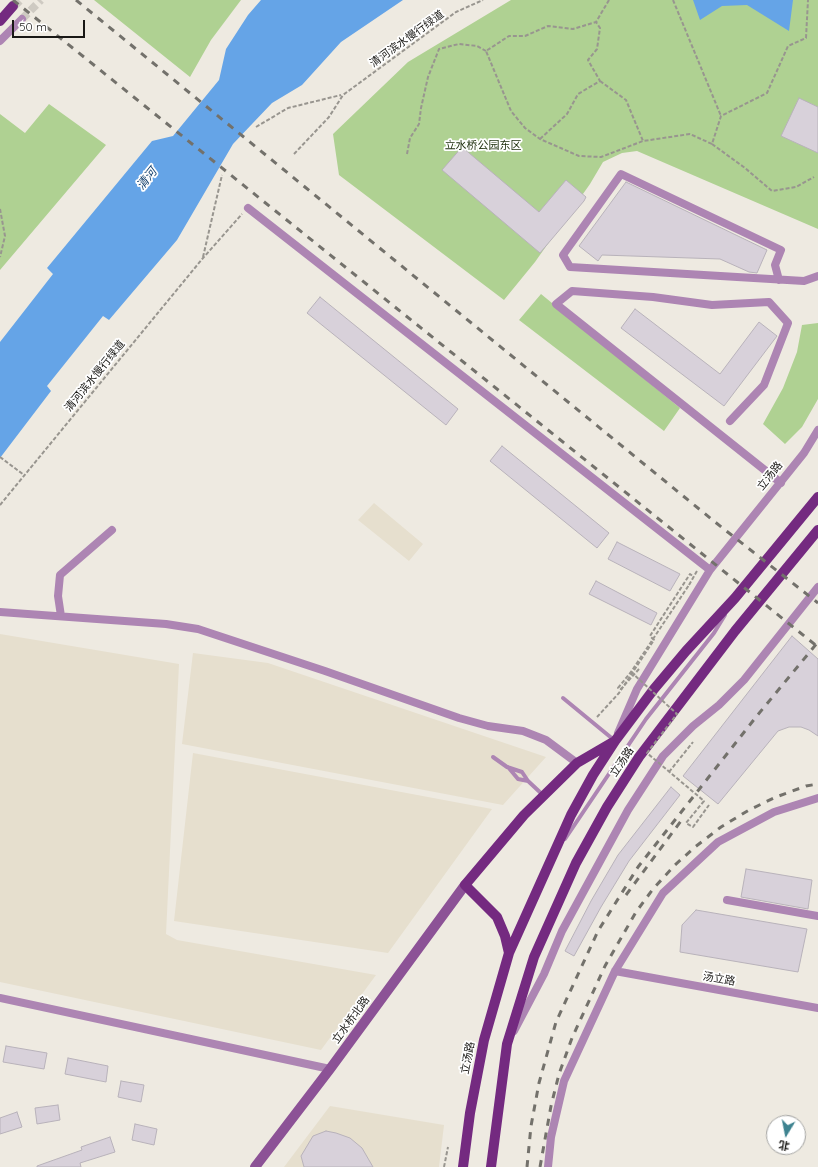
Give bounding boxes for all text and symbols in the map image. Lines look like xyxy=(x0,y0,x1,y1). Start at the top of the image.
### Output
street label: 清河滨水慢行绿道 xyxy=(368,8,446,70)
scale bar xyxy=(14,12,87,38)
text: 50 m xyxy=(19,19,47,34)
park label: 立水桥公园东区 xyxy=(445,139,521,153)
water label: 清河 xyxy=(134,165,160,193)
street label: 清河滨水慢行绿道 xyxy=(62,338,128,414)
street label: 立汤路 xyxy=(754,459,786,493)
street label: 立汤路 xyxy=(607,745,637,779)
street label: 汤立路 xyxy=(702,970,736,988)
street label: 立水桥北路 xyxy=(329,994,373,1046)
street label: 立汤路 xyxy=(458,1041,478,1075)
north arrow xyxy=(766,1115,806,1155)
text: 北 xyxy=(777,1138,791,1154)

